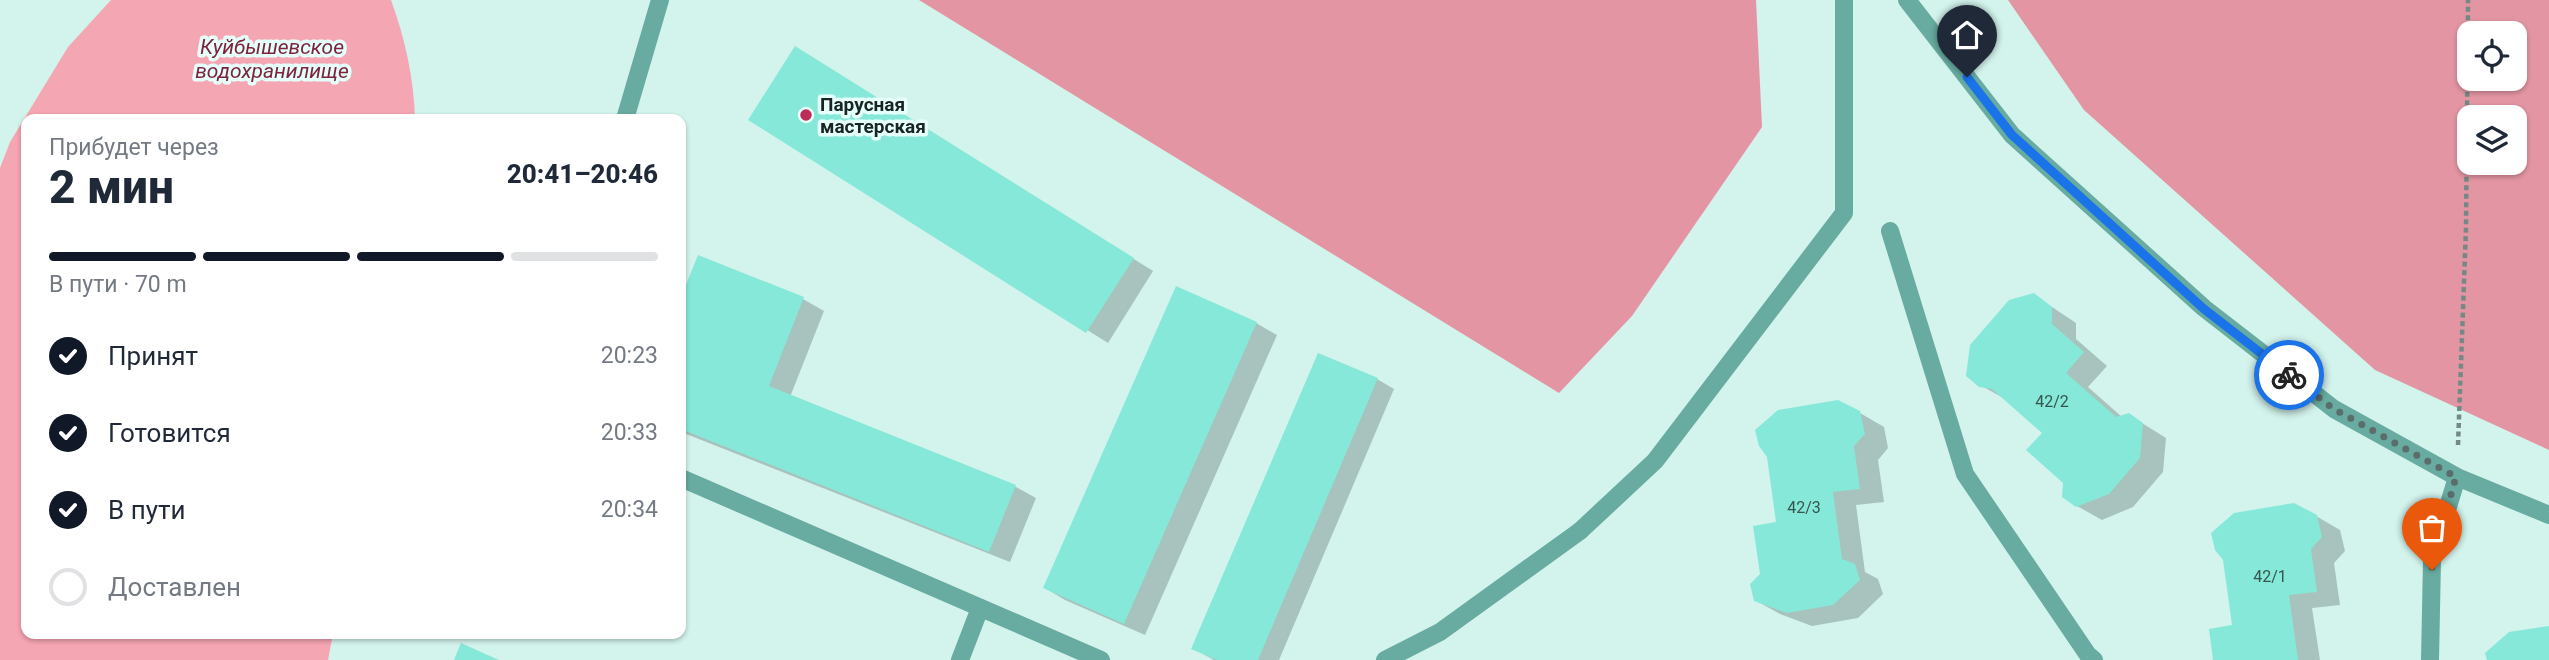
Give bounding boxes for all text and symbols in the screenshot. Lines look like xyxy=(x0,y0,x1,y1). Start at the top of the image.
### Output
pin xyxy=(1937,5,1997,77)
icon: home xyxy=(1948,16,1986,54)
map controls xyxy=(2457,21,2527,175)
button: locate xyxy=(2457,21,2527,91)
water label: Куйбышевское водохранилище xyxy=(195,35,349,83)
place label: Парусная мастерская xyxy=(820,93,926,138)
button: layers xyxy=(2457,105,2527,175)
marker: Парусная мастерская xyxy=(798,107,814,123)
text: Прибудет через xyxy=(49,134,219,161)
text: 20:41–20:46 xyxy=(507,159,658,189)
text: 2 мин xyxy=(49,160,174,214)
text: В пути · 70 m xyxy=(49,271,187,298)
icon: check xyxy=(49,337,87,375)
courier xyxy=(2254,340,2324,410)
text: Принят xyxy=(108,341,198,371)
text: 20:23 xyxy=(601,342,658,369)
icon: bike xyxy=(2270,356,2308,394)
house number: 42/2 xyxy=(2035,392,2069,411)
icon: check xyxy=(49,414,87,452)
text: Готовится xyxy=(108,418,231,448)
text: 20:33 xyxy=(601,419,658,446)
icon: check xyxy=(49,491,87,529)
text: В пути xyxy=(108,495,185,525)
text: 20:34 xyxy=(601,496,658,523)
house number: 42/3 xyxy=(1787,498,1821,517)
pin xyxy=(2402,498,2462,570)
icon: bag xyxy=(2413,509,2451,547)
house number: 42/1 xyxy=(2253,567,2287,586)
text: Доставлен xyxy=(108,572,241,602)

